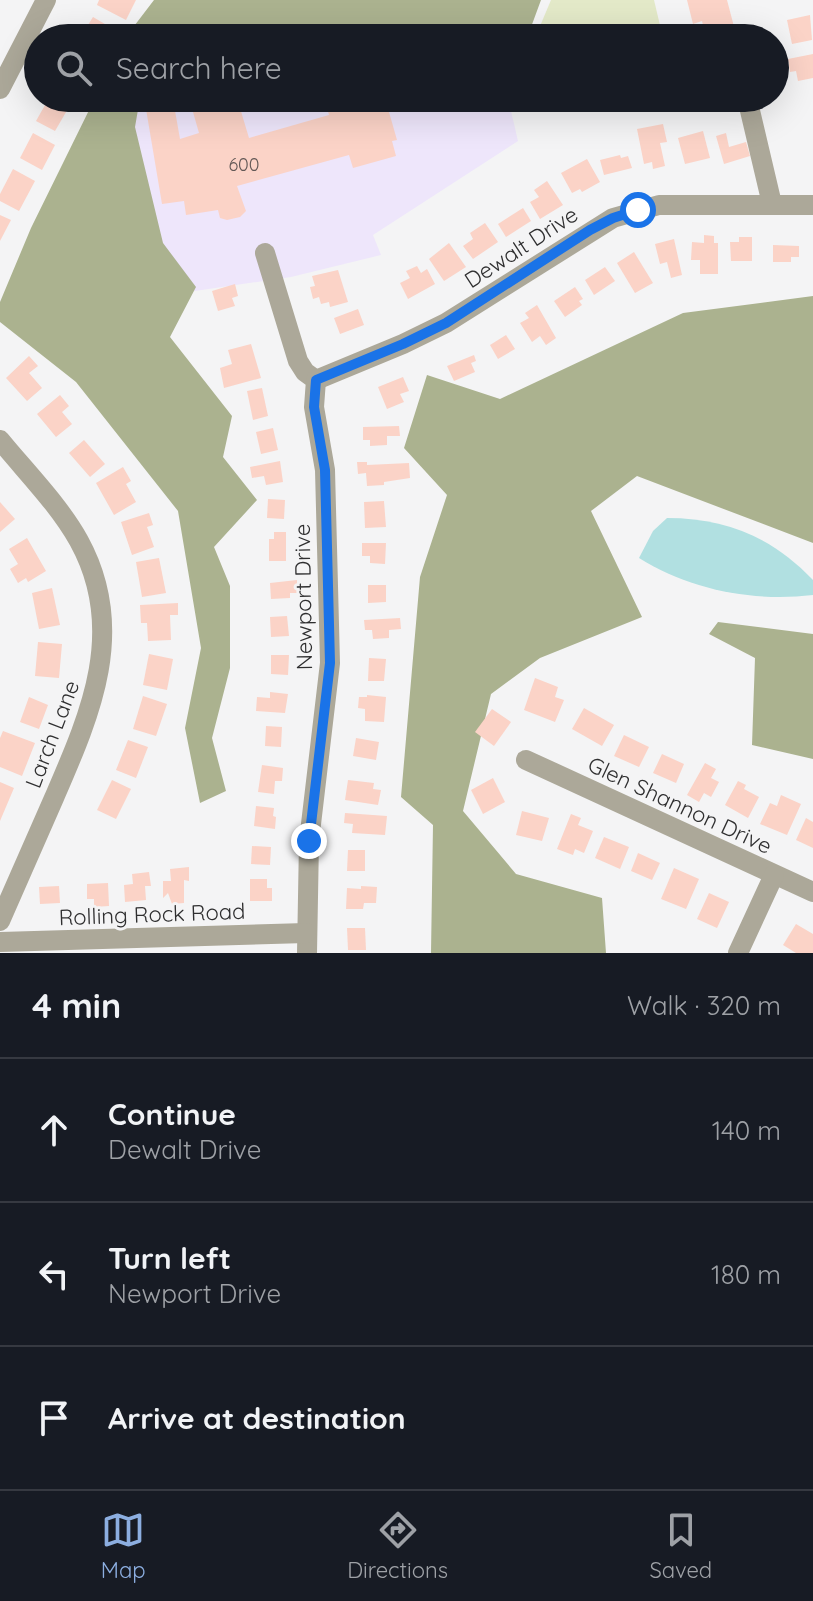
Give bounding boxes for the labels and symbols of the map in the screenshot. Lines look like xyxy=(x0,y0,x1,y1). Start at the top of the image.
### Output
house number: 600 xyxy=(228,153,260,176)
route start xyxy=(620,192,656,228)
street label: Dewalt Drive xyxy=(459,200,583,294)
street label: Newport Drive xyxy=(288,524,318,670)
street label: Larch Lane xyxy=(19,676,85,792)
street label: Glen Shannon Drive xyxy=(584,750,776,860)
route end xyxy=(291,823,327,859)
street label: Rolling Rock Road xyxy=(58,897,246,931)

